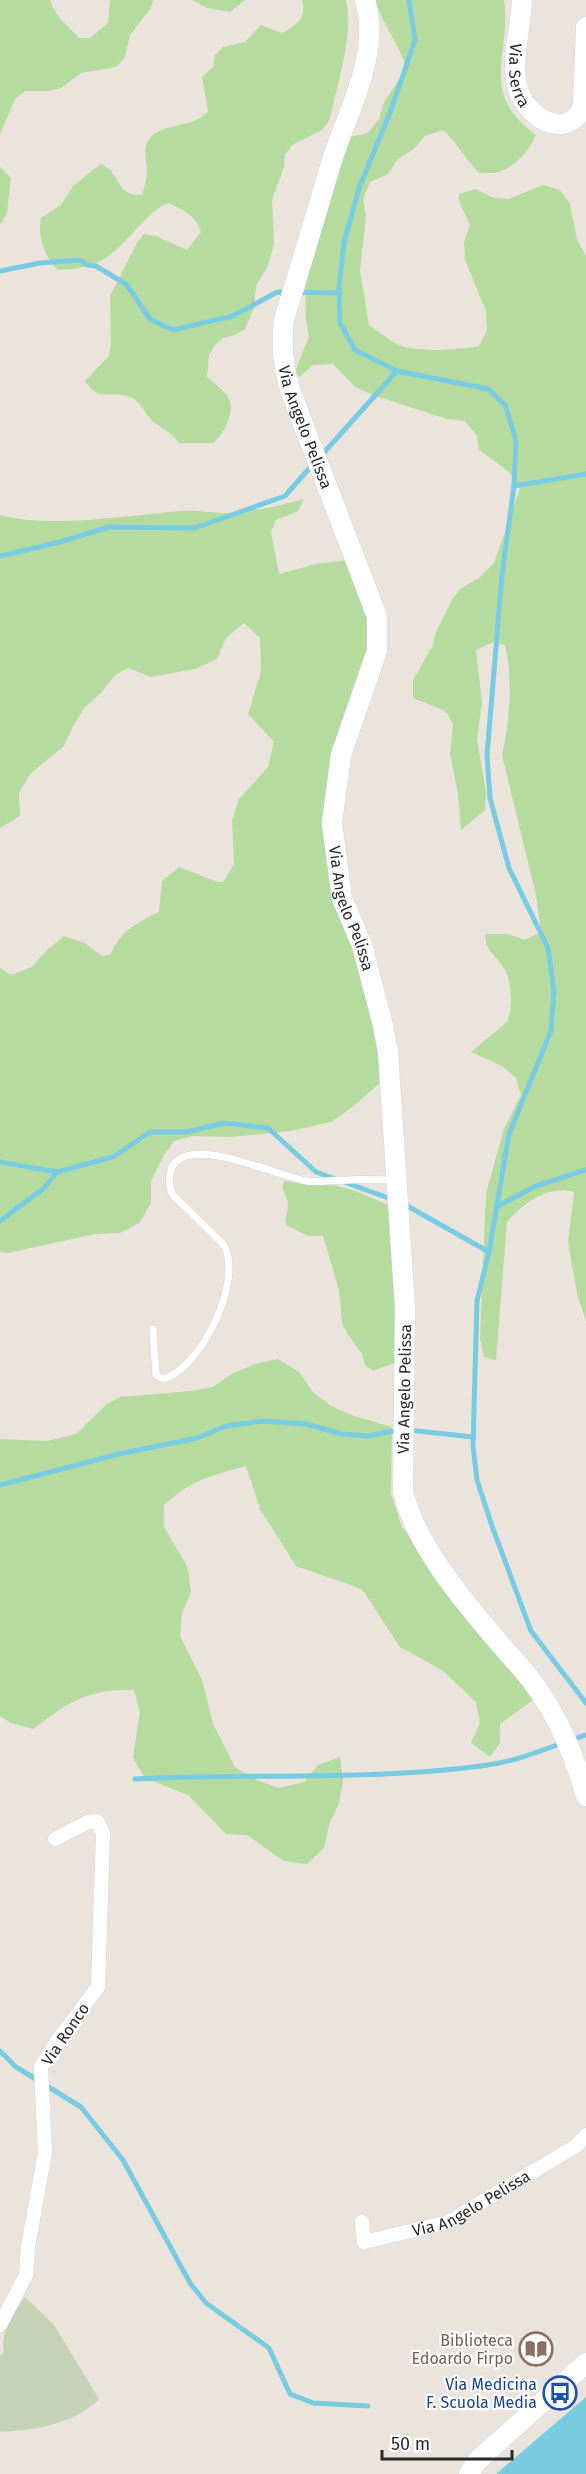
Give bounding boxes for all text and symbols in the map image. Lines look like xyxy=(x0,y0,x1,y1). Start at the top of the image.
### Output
street label: Via Serra xyxy=(505,42,534,111)
street label: Via Angelo Pelissa xyxy=(275,364,336,491)
street label: Via Angelo Pelissa xyxy=(325,845,377,973)
street label: Via Angelo Pelissa xyxy=(394,1324,415,1454)
street label: Via Ronco xyxy=(38,1999,93,2069)
street label: Via Angelo Pelissa xyxy=(410,2166,534,2240)
place label: Biblioteca Edoardo Firpo xyxy=(412,2331,513,2368)
library icon: Biblioteca Edoardo Firpo xyxy=(518,2331,554,2367)
place label: Via Medicina F. Scuola Media xyxy=(426,2375,537,2412)
bus stop icon: Via Medicina F. Scuola Media xyxy=(542,2375,578,2411)
scale bar xyxy=(382,2423,512,2461)
text: 50 m xyxy=(391,2433,430,2455)

